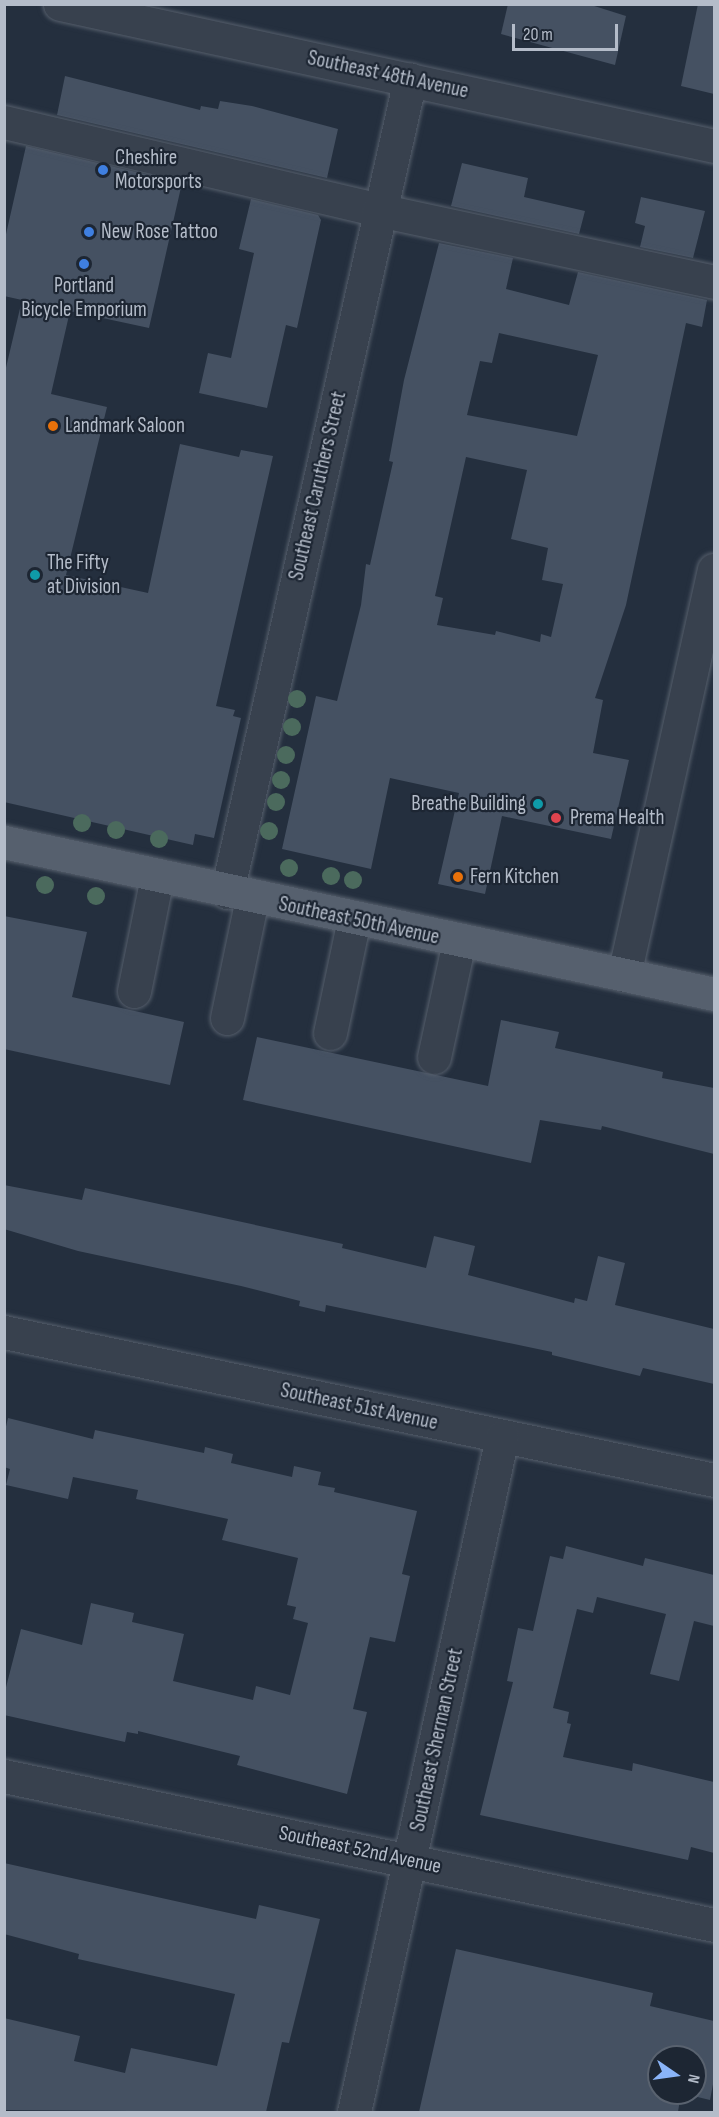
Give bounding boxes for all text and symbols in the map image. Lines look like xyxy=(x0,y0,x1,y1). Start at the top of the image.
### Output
scale bar xyxy=(515,12,622,50)
text: 20 m xyxy=(523,24,553,45)
street label: Southeast 48th Avenue xyxy=(305,46,471,104)
place label: Cheshire Motorsports xyxy=(115,145,202,195)
marker: Cheshire Motorsports xyxy=(96,163,110,177)
place label: New Rose Tattoo xyxy=(101,219,218,245)
marker: New Rose Tattoo xyxy=(82,225,96,239)
marker: Portland Bicycle Emporium xyxy=(77,257,91,271)
place label: Portland Bicycle Emporium xyxy=(21,273,147,323)
street label: Southeast Caruthers Street xyxy=(284,389,352,583)
place label: Landmark Saloon xyxy=(65,413,185,439)
marker: Landmark Saloon xyxy=(46,419,60,433)
place label: The Fifty at Division xyxy=(47,550,120,600)
marker: The Fifty at Division xyxy=(28,568,42,582)
place label: Breathe Building xyxy=(411,791,526,817)
marker: Breathe Building xyxy=(531,797,545,811)
place label: Prema Health xyxy=(570,805,664,831)
marker: Prema Health xyxy=(547,809,565,827)
place label: Fern Kitchen xyxy=(470,864,559,890)
marker: Fern Kitchen xyxy=(451,870,465,884)
street label: Southeast 50th Avenue xyxy=(276,892,442,950)
street label: Southeast 51st Avenue xyxy=(278,1378,440,1436)
street label: Southeast Sherman Street xyxy=(405,1646,469,1834)
street label: Southeast 52nd Avenue xyxy=(277,1821,443,1879)
north arrow xyxy=(647,2045,707,2105)
text: N xyxy=(683,2072,703,2085)

